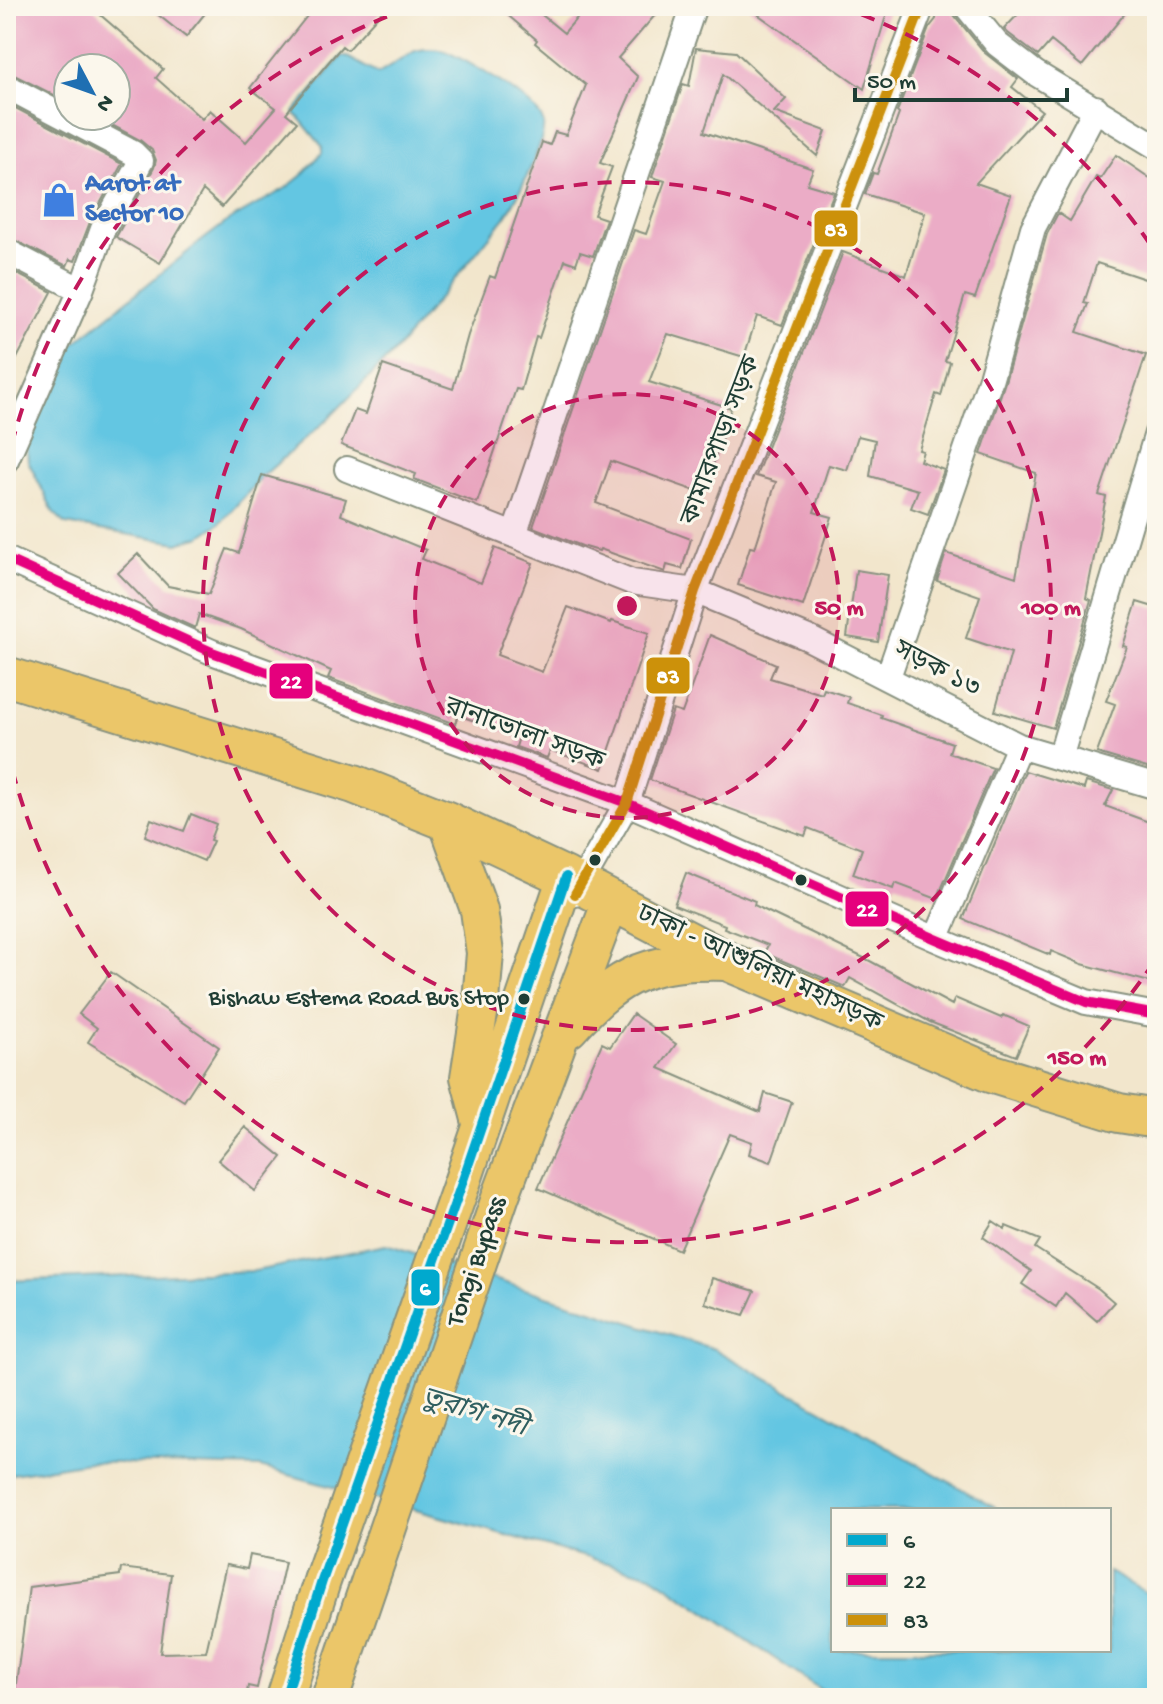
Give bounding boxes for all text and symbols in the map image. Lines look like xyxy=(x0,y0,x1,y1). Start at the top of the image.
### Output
north arrow xyxy=(52,52,132,132)
scale bar xyxy=(855,52,1067,102)
text: 50 m xyxy=(867,69,916,98)
text: N xyxy=(90,89,119,116)
place label: Aarot at Sector 10 xyxy=(84,170,184,231)
shop icon: Aarot at Sector 10 xyxy=(40,181,78,219)
line badge: 83 xyxy=(813,209,859,248)
text: 83 xyxy=(824,219,848,245)
street label: কামারপাড়া সড়ক xyxy=(676,351,770,531)
centre of rings xyxy=(613,592,641,620)
text: 50 m xyxy=(815,595,863,624)
text: 100 m xyxy=(1020,595,1081,624)
street label: সড়ক ১৩ xyxy=(887,635,984,706)
line badge: 83 xyxy=(645,656,691,695)
line badge: 22 xyxy=(268,662,314,700)
text: 83 xyxy=(656,666,680,692)
text: 22 xyxy=(280,671,302,697)
street label: রানাভোলা সড়ক xyxy=(439,692,609,780)
unlabelled marker xyxy=(587,852,603,868)
unlabelled marker xyxy=(793,872,809,888)
line badge: 22 xyxy=(844,890,890,928)
street label: ঢাকা - আশুলিয়া মহাসড়ক xyxy=(631,896,889,1041)
text: 22 xyxy=(856,899,878,925)
place label: Bishaw Estema Road Bus Stop xyxy=(208,985,509,1014)
marker: Bishaw Estema Road Bus Stop xyxy=(516,991,532,1007)
text: 150 m xyxy=(1047,1045,1106,1074)
street label: Tongi Bypass xyxy=(441,1192,515,1333)
line badge: 6 xyxy=(410,1268,441,1307)
text: 6 xyxy=(419,1278,431,1304)
water label: তুরাগ নদী xyxy=(417,1379,537,1447)
legend xyxy=(831,1508,1111,1652)
text: 6 xyxy=(903,1529,916,1558)
text: 22 xyxy=(903,1569,927,1598)
text: 83 xyxy=(903,1609,929,1638)

